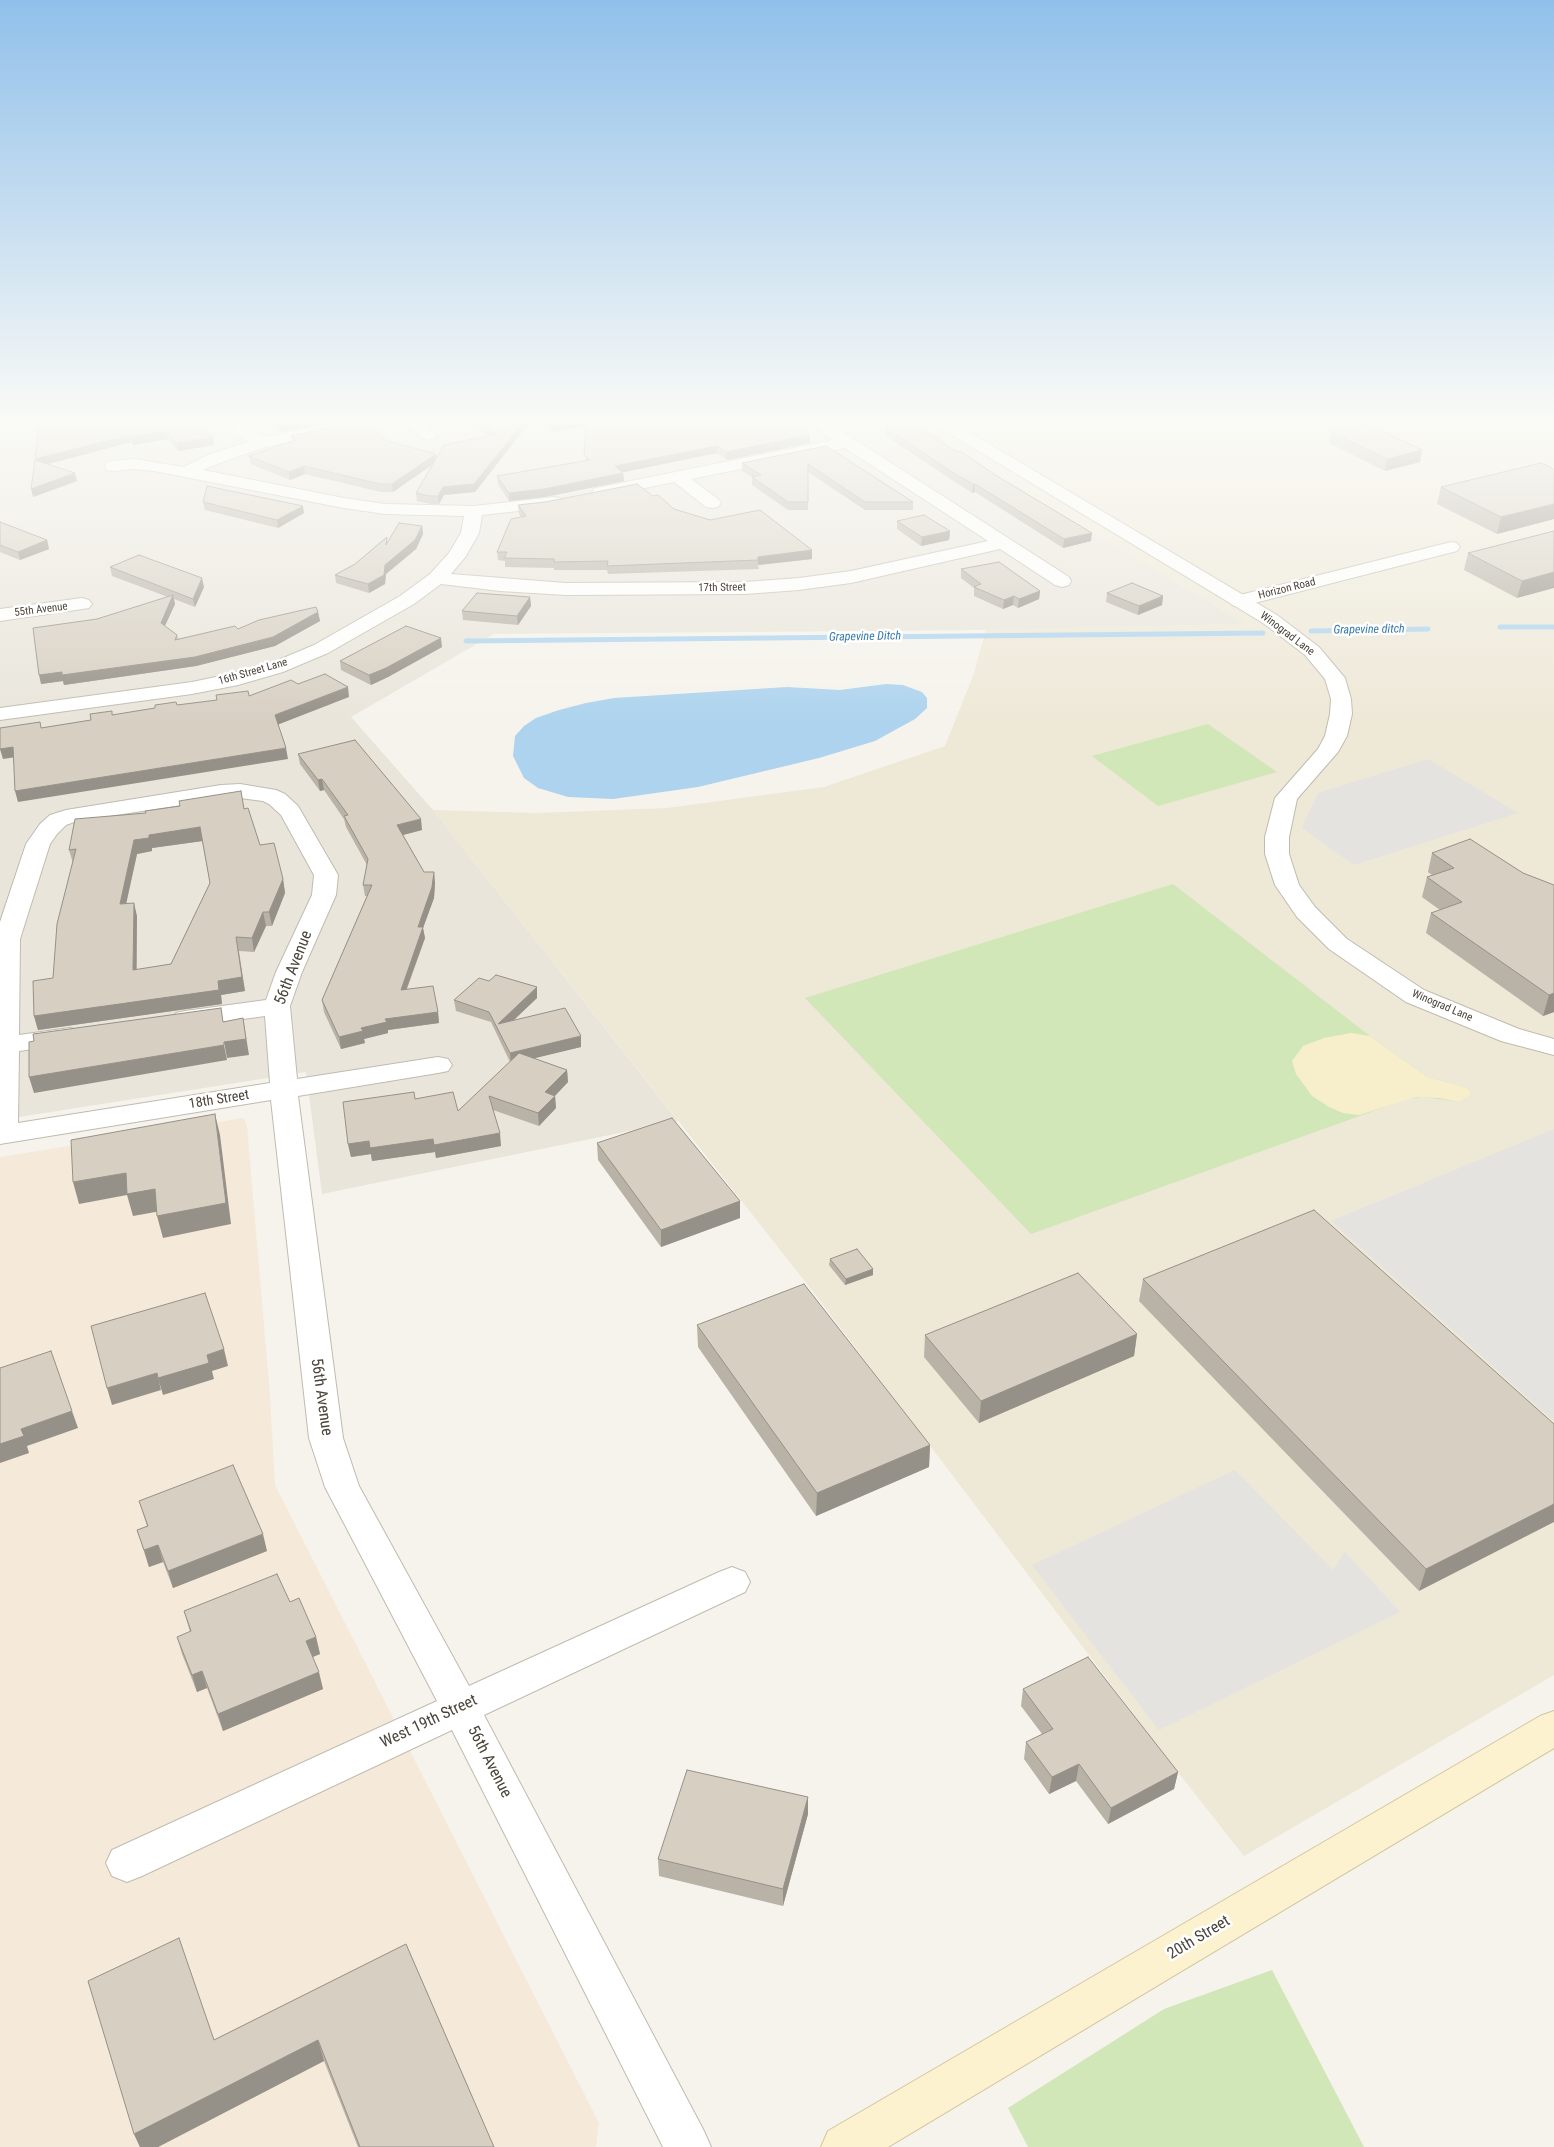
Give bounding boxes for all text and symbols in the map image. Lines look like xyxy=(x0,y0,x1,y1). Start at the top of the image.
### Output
street label: Horizon Road xyxy=(1257,576,1317,602)
street label: 17th Street xyxy=(698,581,746,595)
street label: 55th Avenue xyxy=(14,600,68,620)
street label: Winograd Lane xyxy=(1257,609,1317,659)
water label: Grapevine ditch xyxy=(1333,622,1405,638)
water label: Grapevine Ditch xyxy=(829,629,901,645)
street label: 16th Street Lane xyxy=(217,656,289,688)
street label: 56th Avenue xyxy=(271,928,317,1008)
street label: Winograd Lane xyxy=(1410,987,1474,1025)
street label: 18th Street xyxy=(188,1087,250,1113)
street label: 56th Avenue xyxy=(306,1357,336,1437)
street label: West 19th Street xyxy=(378,1691,480,1753)
street label: 56th Avenue xyxy=(463,1723,515,1801)
street label: 20th Street xyxy=(1164,1912,1234,1964)

